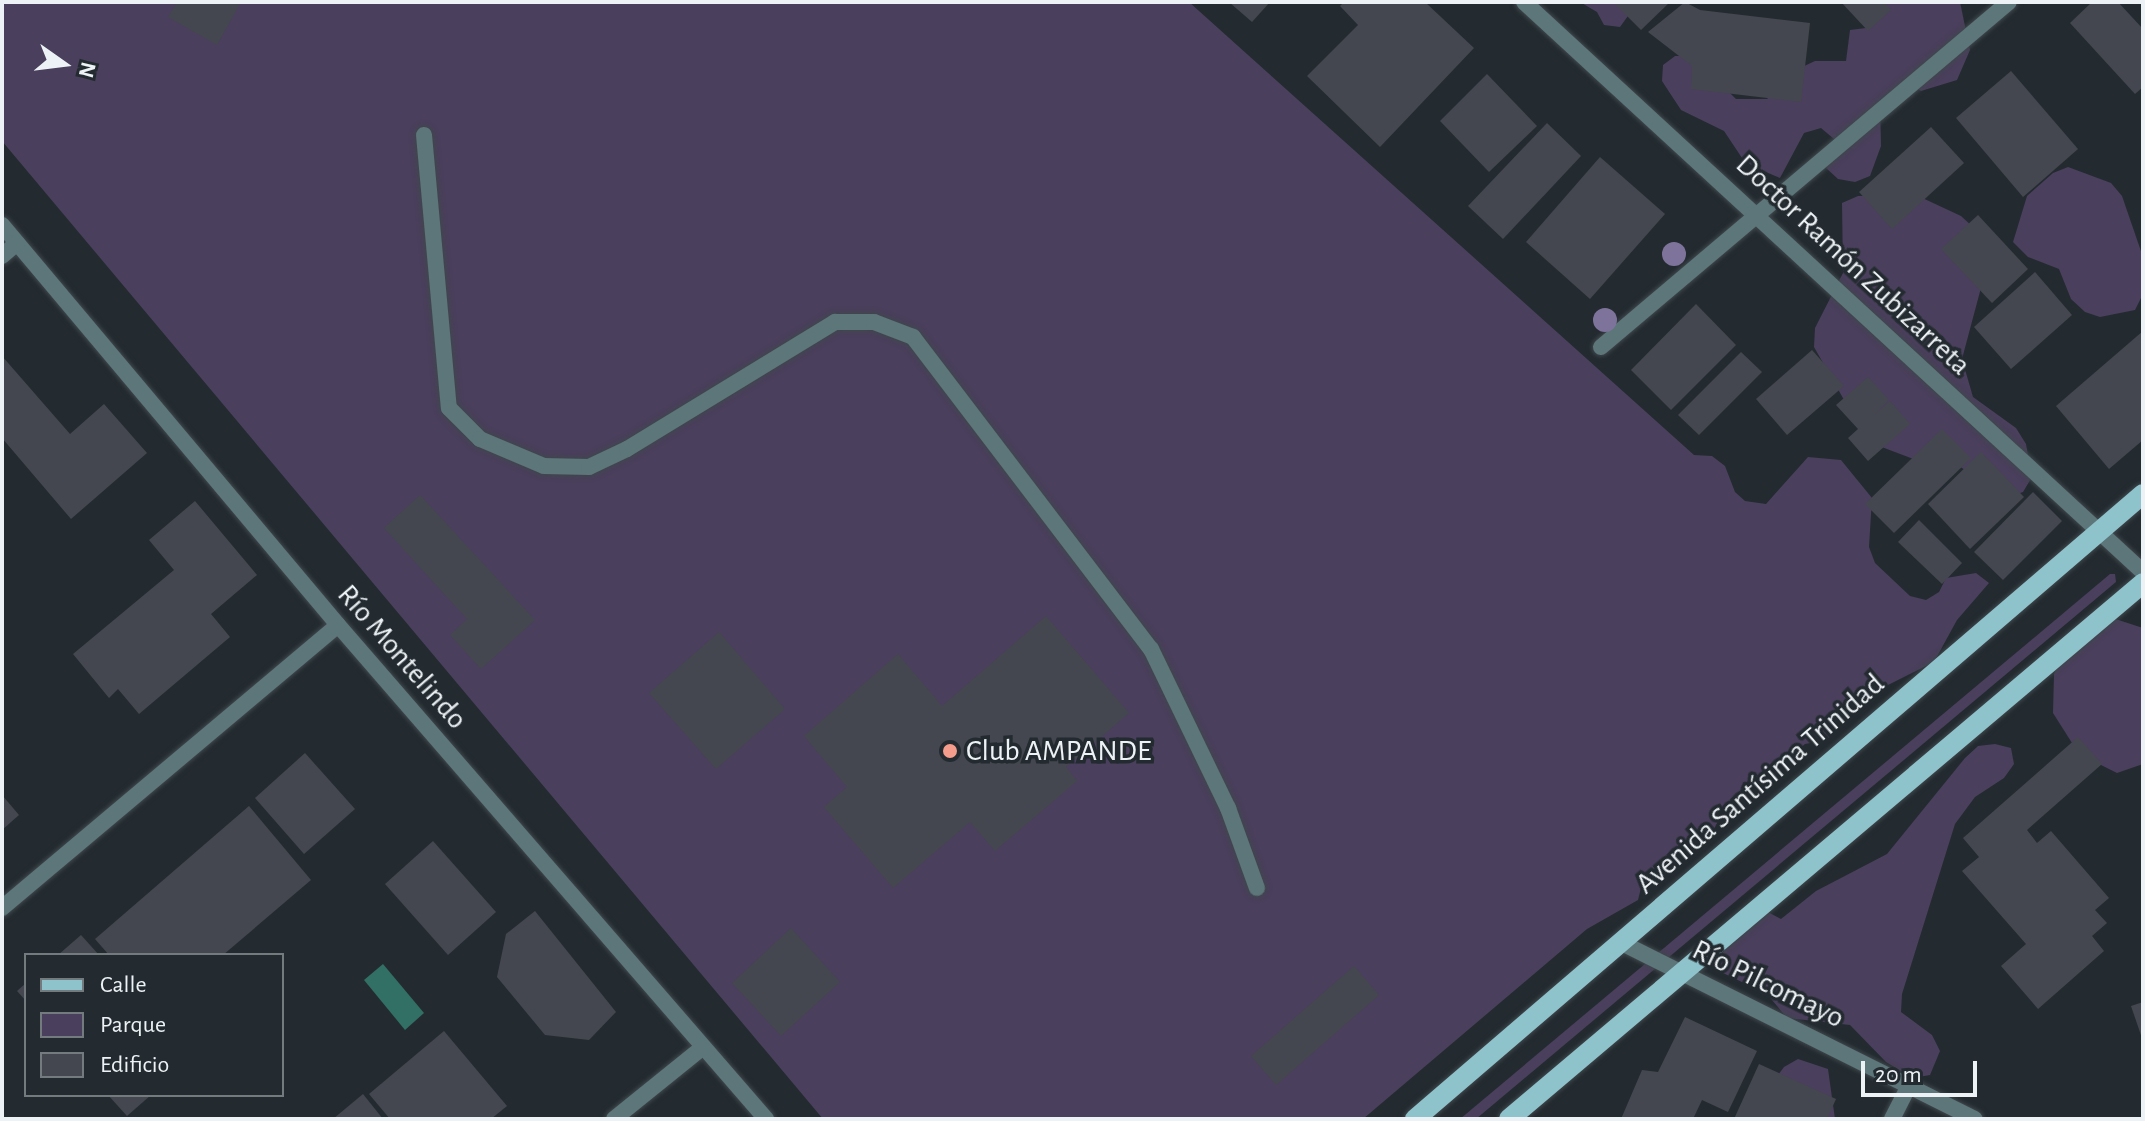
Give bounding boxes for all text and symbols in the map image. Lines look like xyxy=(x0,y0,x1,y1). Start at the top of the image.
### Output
north arrow xyxy=(24,24,104,104)
text: N xyxy=(75,60,100,80)
street label: Doctor Ramón Zubizarreta xyxy=(1728,147,1978,383)
street label: Río Montelindo xyxy=(329,577,475,737)
street label: Avenida Santísima Trinidad xyxy=(1628,666,1892,902)
place label: Club AMPANDE xyxy=(966,733,1151,769)
marker: Club AMPANDE xyxy=(941,742,959,760)
street label: Río Pilcomayo xyxy=(1686,932,1850,1036)
legend xyxy=(24,953,284,1097)
text: Calle xyxy=(100,973,147,997)
text: Parque xyxy=(100,1013,166,1037)
scale bar xyxy=(1865,1045,1981,1095)
text: Edificio xyxy=(100,1053,169,1077)
text: 20 m xyxy=(1875,1063,1922,1087)

